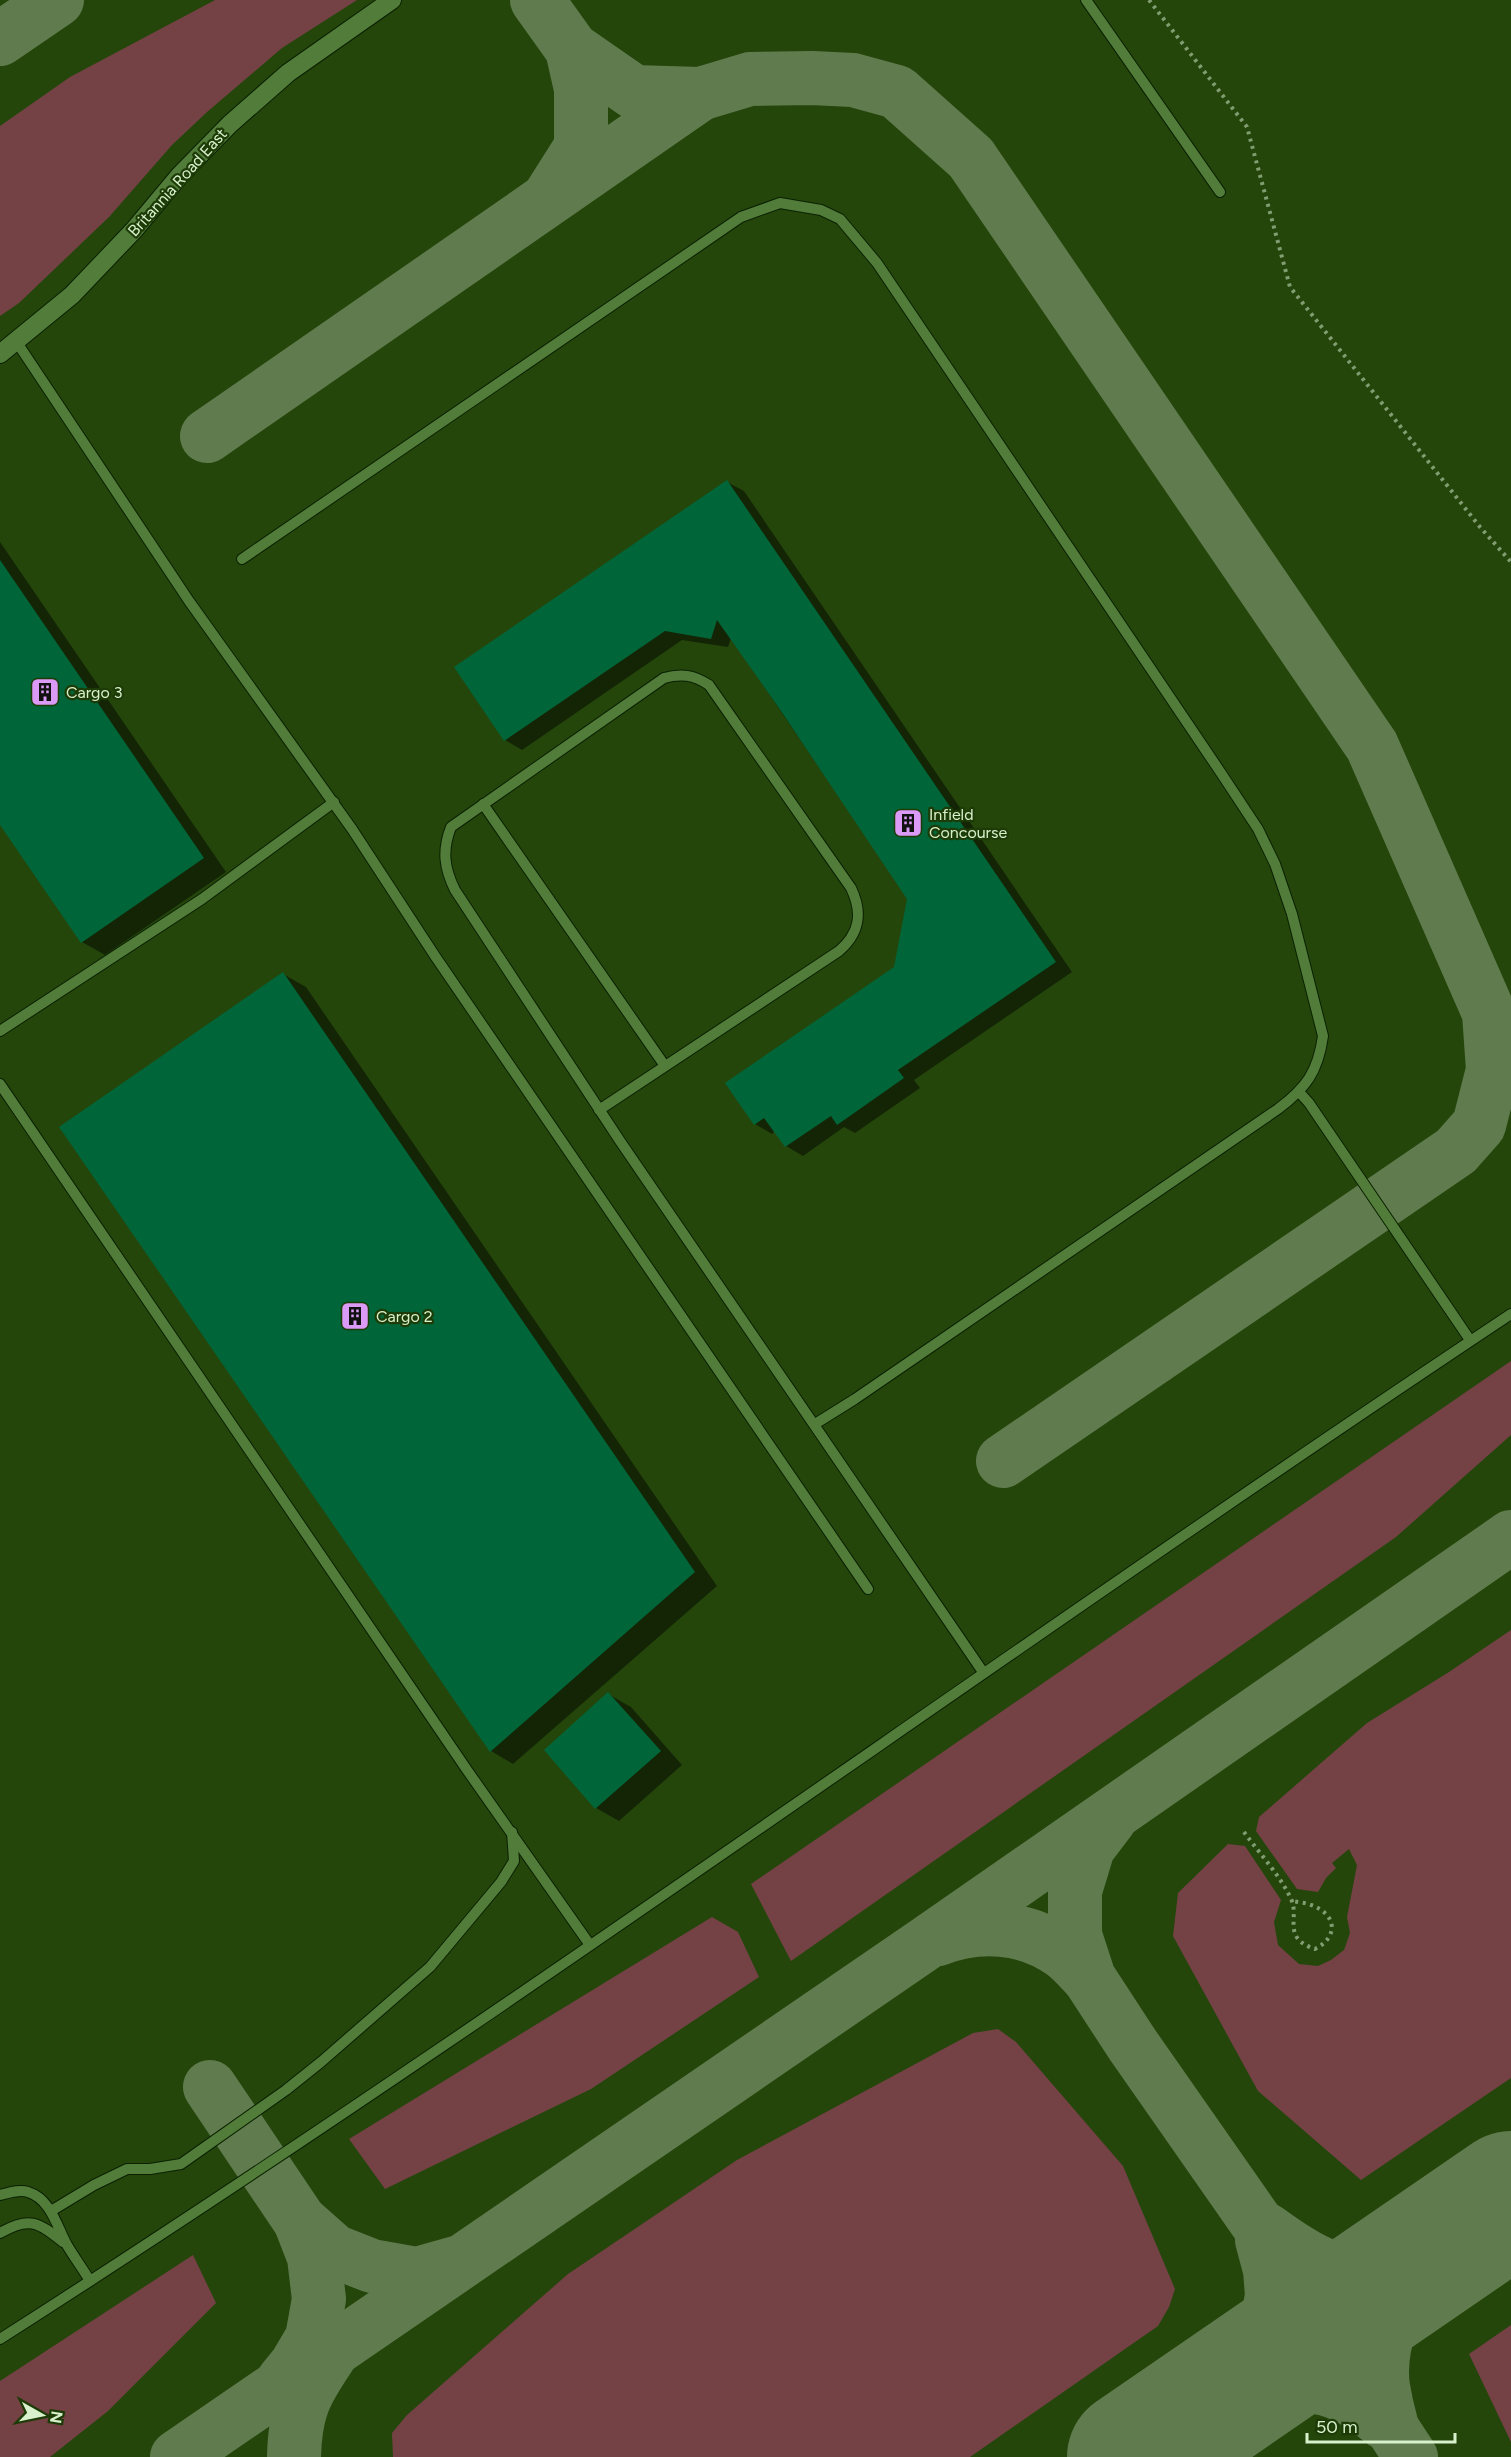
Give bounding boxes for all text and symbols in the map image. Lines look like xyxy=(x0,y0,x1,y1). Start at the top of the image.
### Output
street label: Britannia Road East xyxy=(124,124,231,240)
building icon: Cargo 3 xyxy=(29,676,61,708)
place label: Cargo 3 xyxy=(66,683,122,702)
place label: Infield Concourse xyxy=(929,805,1007,842)
building icon: Infield Concourse xyxy=(892,807,924,839)
building icon: Cargo 2 xyxy=(339,1300,371,1332)
place label: Cargo 2 xyxy=(376,1307,433,1326)
north arrow xyxy=(12,2385,72,2445)
scale bar xyxy=(1307,2406,1456,2444)
text: N xyxy=(46,2410,67,2425)
text: 50 m xyxy=(1316,2416,1358,2438)

